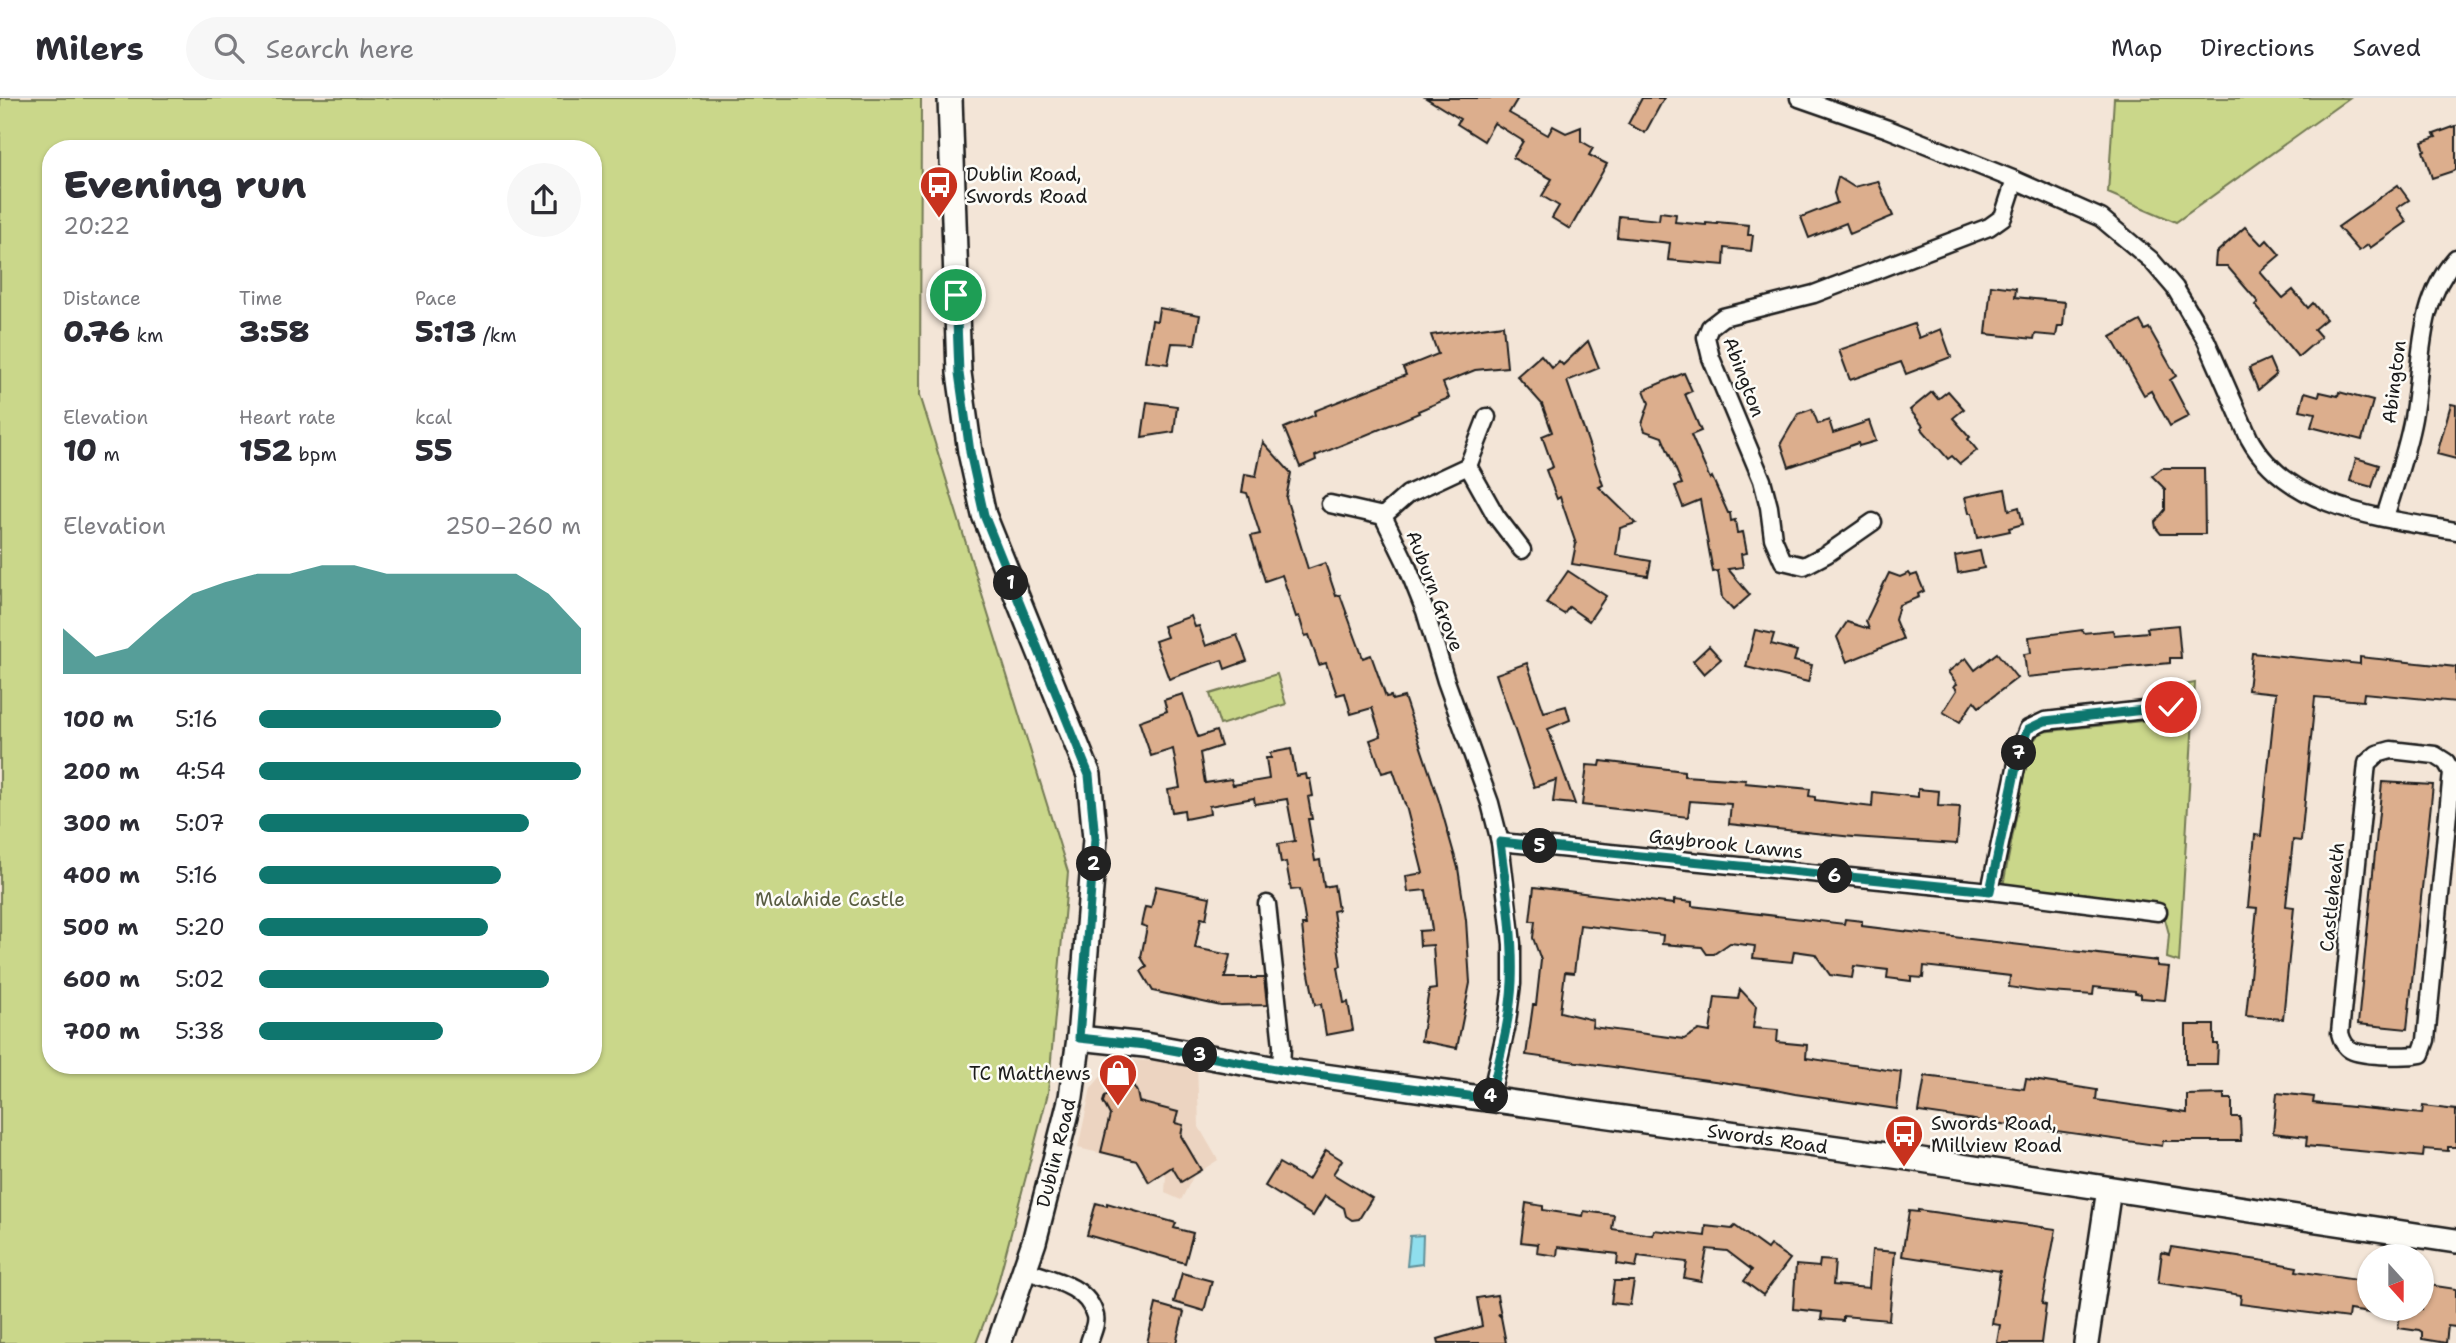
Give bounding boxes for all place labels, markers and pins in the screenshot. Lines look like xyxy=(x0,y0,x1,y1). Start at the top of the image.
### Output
place label: Dublin Road, Swords Road xyxy=(966,162,1087,209)
bus stop icon: Dublin Road, Swords Road xyxy=(918,164,960,219)
pin xyxy=(926,265,986,325)
pin: 1 xyxy=(993,566,1028,601)
pin xyxy=(2141,677,2201,737)
pin: 7 xyxy=(2002,736,2036,770)
pin: 5 xyxy=(1522,828,1558,864)
pin: 2 xyxy=(1076,846,1112,882)
pin: 6 xyxy=(1818,858,1853,894)
pin: 3 xyxy=(1182,1038,1218,1072)
shop icon: TC Matthews xyxy=(1097,1052,1139,1107)
place label: TC Matthews xyxy=(969,1061,1091,1086)
pin: 4 xyxy=(1474,1079,1508,1114)
place label: Swords Road, Millview Road xyxy=(1931,1111,2062,1158)
bus stop icon: Swords Road, Millview Road xyxy=(1883,1113,1925,1168)

